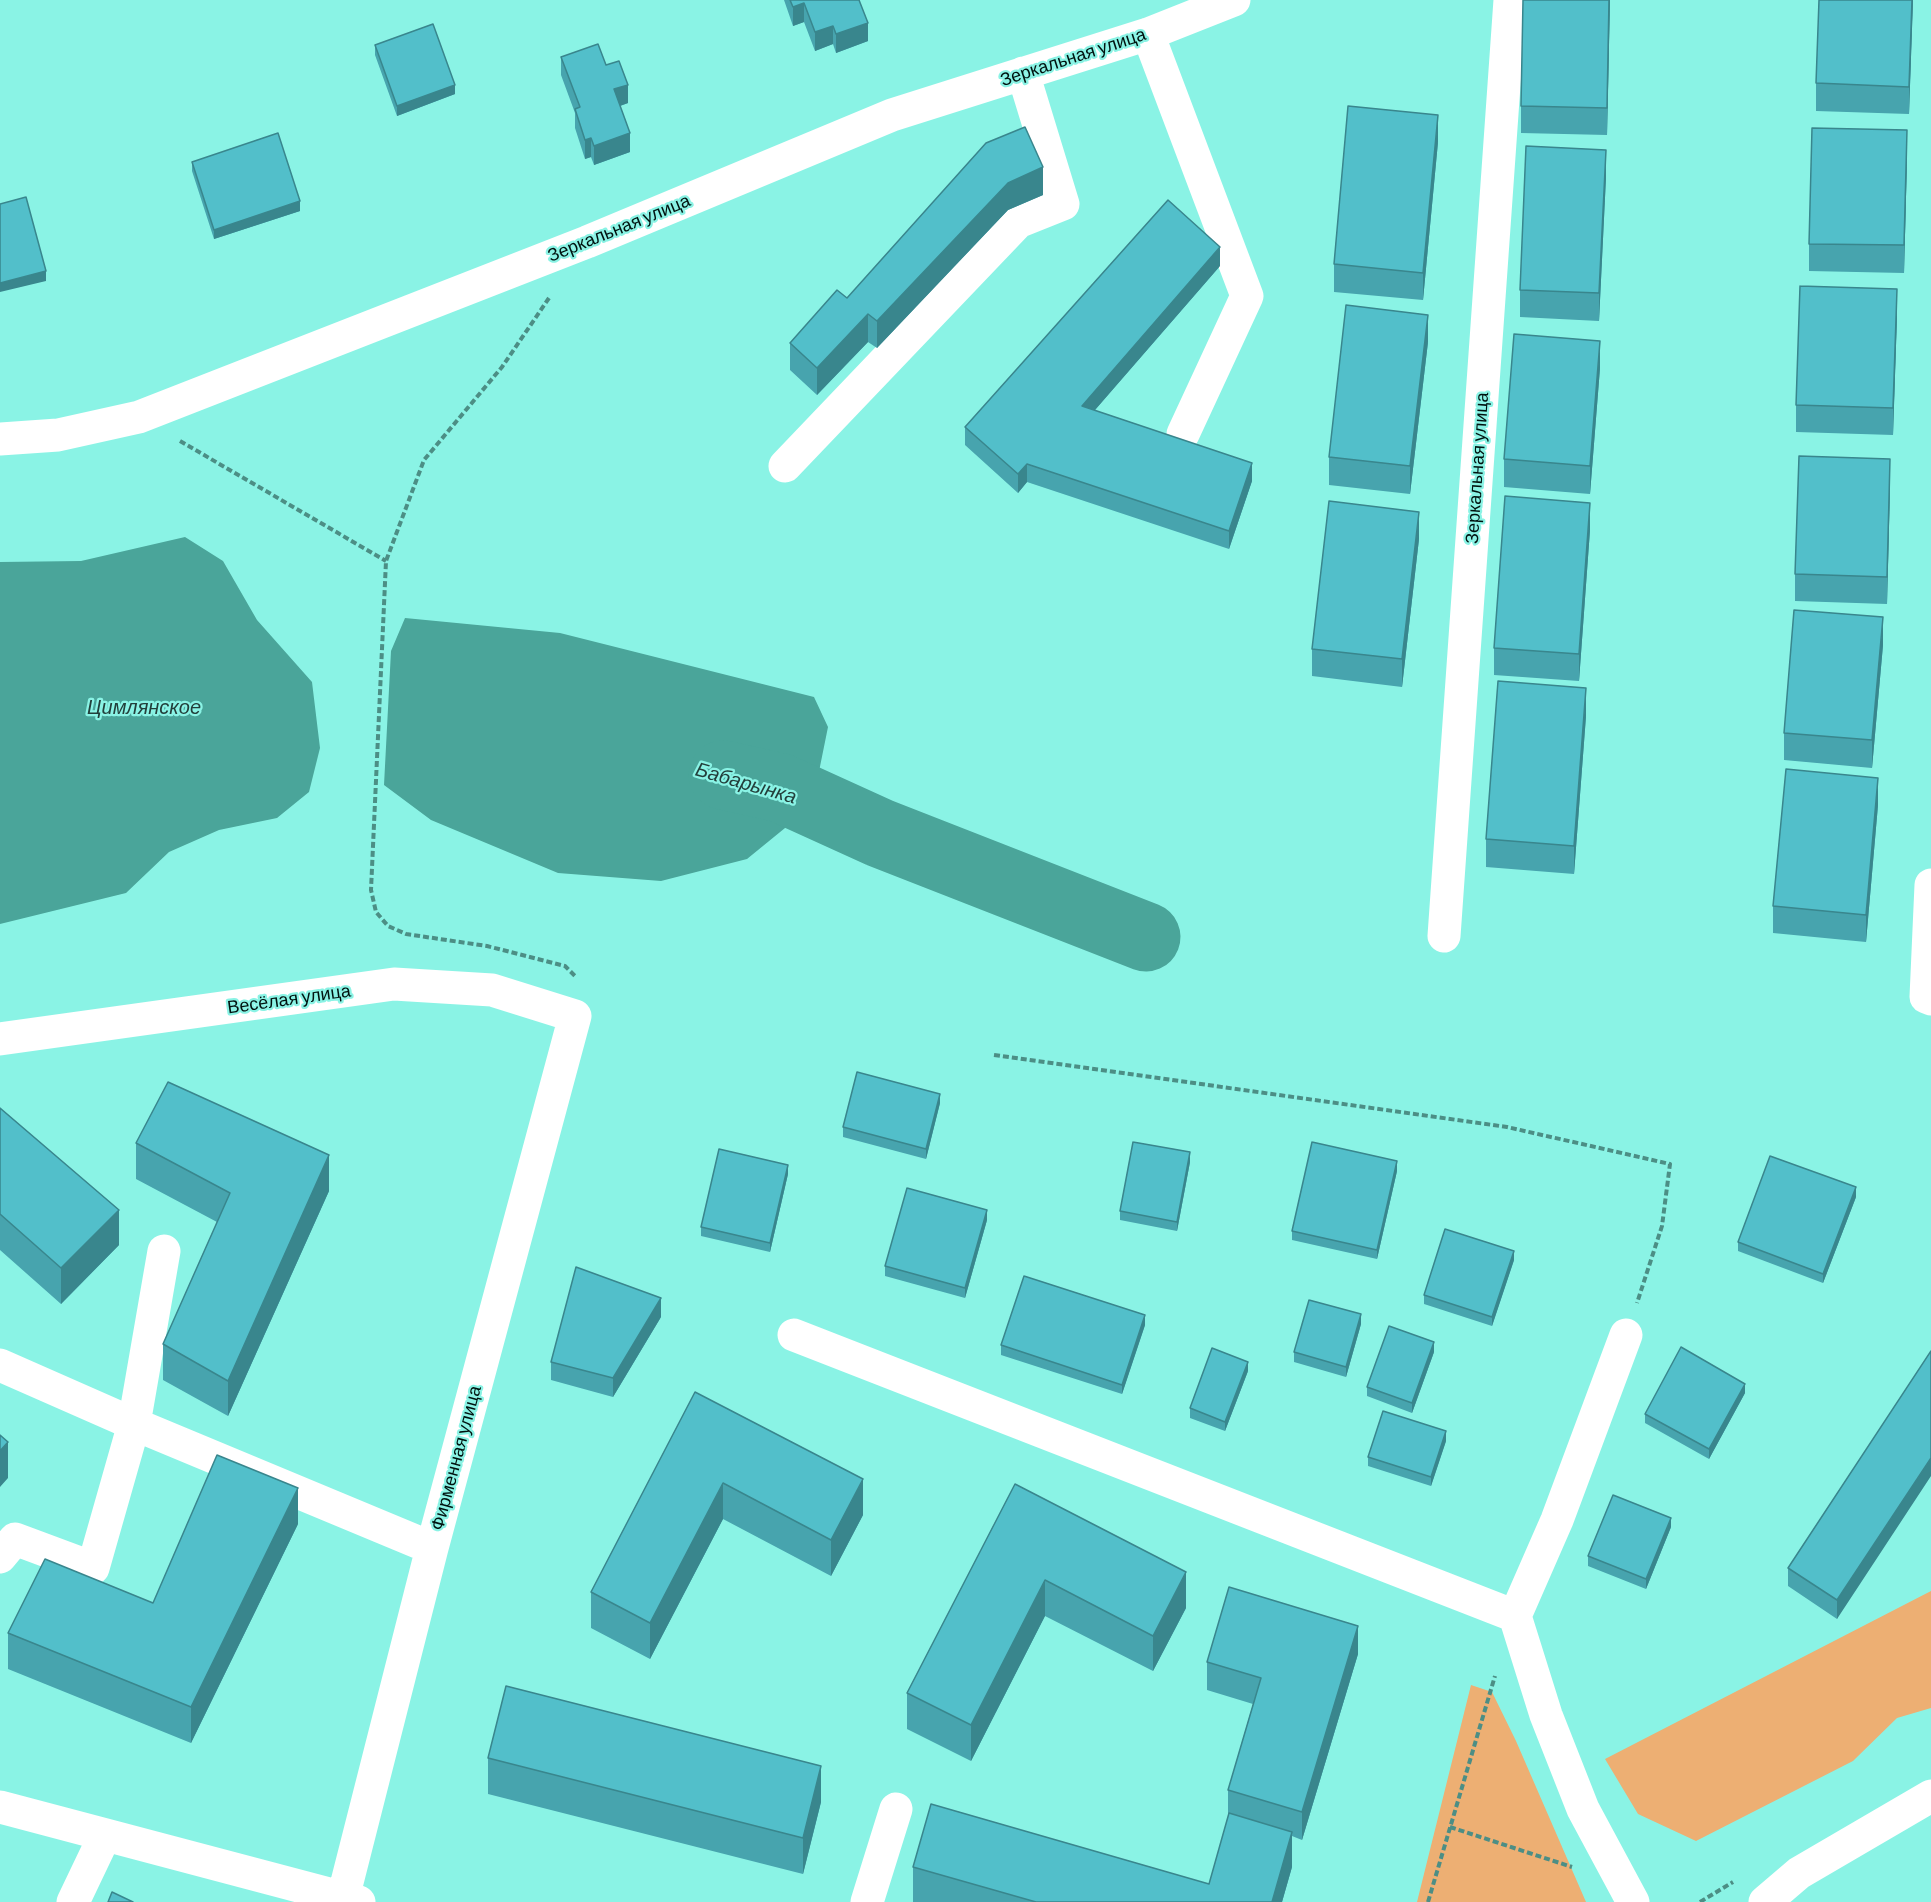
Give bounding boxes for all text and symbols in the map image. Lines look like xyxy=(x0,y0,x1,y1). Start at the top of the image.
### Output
street label: Зеркальная улица xyxy=(997,23,1149,91)
street label: Зеркальная улица xyxy=(545,190,693,266)
street label: Зеркальная улица xyxy=(1461,392,1493,544)
water label: Цимлянское xyxy=(87,695,201,719)
water label: Бабарынка xyxy=(693,757,799,809)
street label: Весёлая улица xyxy=(226,980,352,1018)
street label: Фирменная улица xyxy=(426,1383,486,1533)

